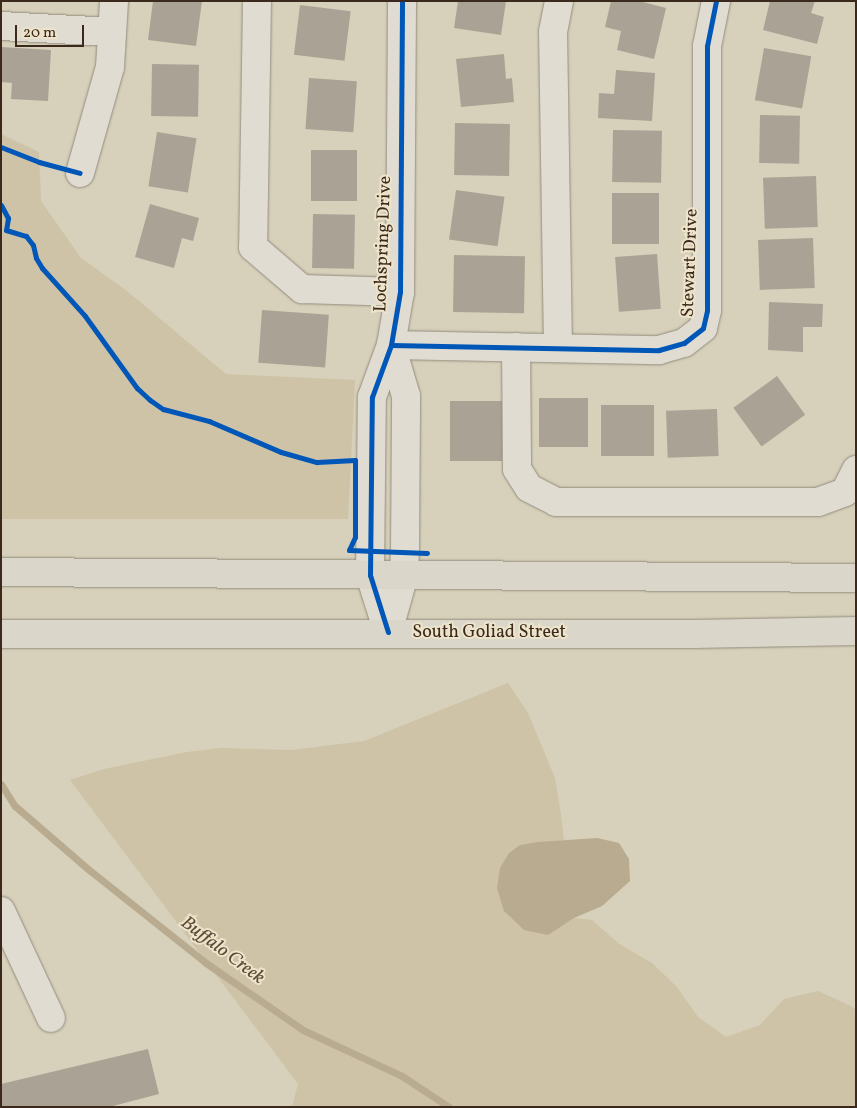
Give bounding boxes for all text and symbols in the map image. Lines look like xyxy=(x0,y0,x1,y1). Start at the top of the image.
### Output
scale bar xyxy=(18,15,86,47)
text: 20 m xyxy=(23,23,56,44)
street label: Lochspring Drive xyxy=(371,175,397,313)
street label: Stewart Drive xyxy=(678,208,704,318)
street label: South Goliad Street xyxy=(412,622,566,644)
water label: Buffalo Creek xyxy=(175,912,269,990)

